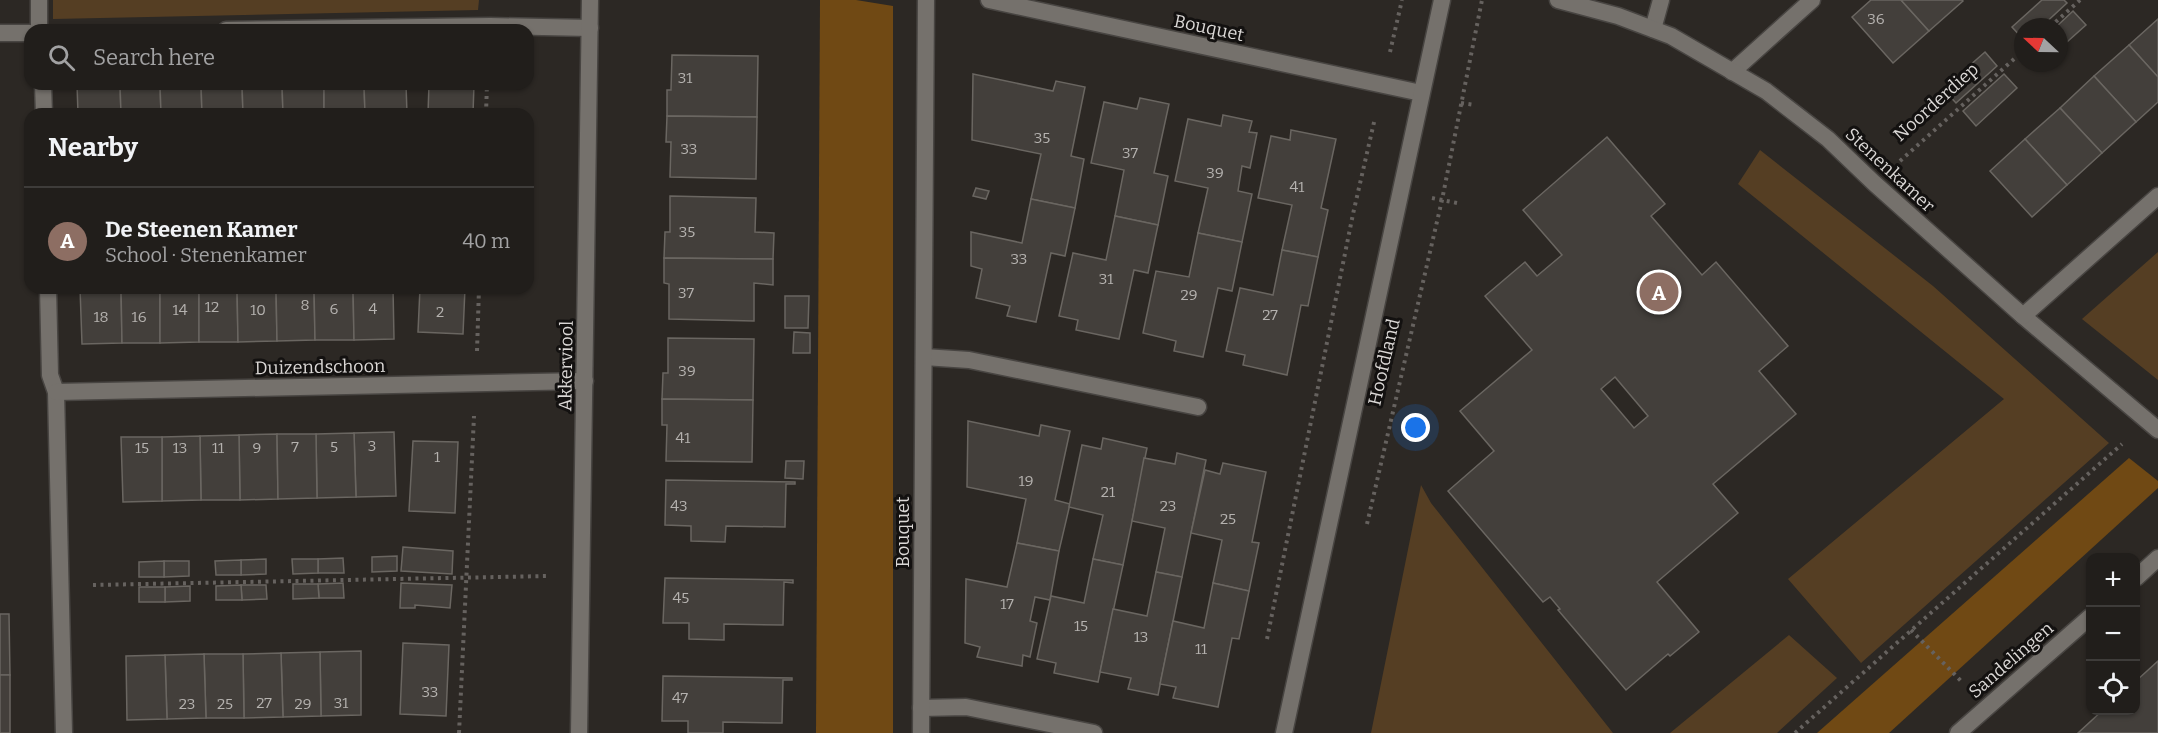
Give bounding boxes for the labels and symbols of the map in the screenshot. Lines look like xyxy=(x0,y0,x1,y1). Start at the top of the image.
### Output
street label: Bouquet xyxy=(1172,10,1246,46)
house number: 36 xyxy=(1867,10,1885,28)
north arrow xyxy=(2014,18,2068,72)
street label: Noorderdiep xyxy=(1889,58,1983,146)
house number: 31 xyxy=(678,69,692,87)
street label: Stenenkamer xyxy=(1841,123,1939,217)
house number: 35 xyxy=(1034,129,1050,147)
house number: 33 xyxy=(681,140,697,158)
house number: 37 xyxy=(1122,144,1139,162)
house number: 39 xyxy=(1206,164,1224,182)
house number: 41 xyxy=(1290,178,1304,196)
house number: 35 xyxy=(679,223,695,241)
house number: 33 xyxy=(1011,250,1027,268)
house number: 31 xyxy=(1099,270,1113,288)
pin: A xyxy=(1640,270,1678,314)
house number: 37 xyxy=(678,284,695,302)
house number: 29 xyxy=(1181,286,1197,304)
house number: 8 xyxy=(300,296,310,314)
house number: 12 xyxy=(205,298,219,316)
house number: 6 xyxy=(330,300,339,318)
house number: 4 xyxy=(369,300,378,318)
house number: 14 xyxy=(173,301,188,319)
house number: 10 xyxy=(250,301,266,319)
house number: 2 xyxy=(436,303,444,321)
house number: 27 xyxy=(1262,306,1278,324)
house number: 18 xyxy=(93,308,109,326)
house number: 16 xyxy=(132,308,147,326)
street label: Hoofdland xyxy=(1363,316,1405,408)
street label: Akkerviool xyxy=(554,321,578,411)
street label: Duizendschoon xyxy=(254,355,386,379)
house number: 39 xyxy=(678,362,696,380)
your location xyxy=(1401,413,1430,442)
house number: 41 xyxy=(676,429,690,447)
house number: 3 xyxy=(368,437,376,455)
house number: 7 xyxy=(291,438,299,456)
house number: 5 xyxy=(330,438,338,456)
house number: 15 xyxy=(135,439,149,457)
house number: 13 xyxy=(173,439,187,457)
house number: 11 xyxy=(212,439,224,457)
house number: 9 xyxy=(253,439,261,457)
house number: 1 xyxy=(434,448,440,466)
house number: 19 xyxy=(1019,472,1033,490)
house number: 21 xyxy=(1101,483,1115,501)
street label: Bouquet xyxy=(892,496,914,567)
house number: 43 xyxy=(670,497,688,515)
house number: 23 xyxy=(1160,497,1176,515)
house number: 25 xyxy=(1220,510,1236,528)
house number: 45 xyxy=(673,589,689,607)
house number: 17 xyxy=(1000,595,1014,613)
house number: 15 xyxy=(1074,617,1088,635)
street label: Sandelingen xyxy=(1964,617,2058,703)
house number: 13 xyxy=(1134,628,1148,646)
house number: 11 xyxy=(1195,640,1207,658)
house number: 33 xyxy=(422,683,438,701)
house number: 47 xyxy=(672,689,689,707)
house number: 27 xyxy=(256,694,272,712)
house number: 31 xyxy=(334,694,348,712)
house number: 23 xyxy=(179,695,195,713)
house number: 25 xyxy=(217,695,233,713)
house number: 29 xyxy=(295,695,311,713)

